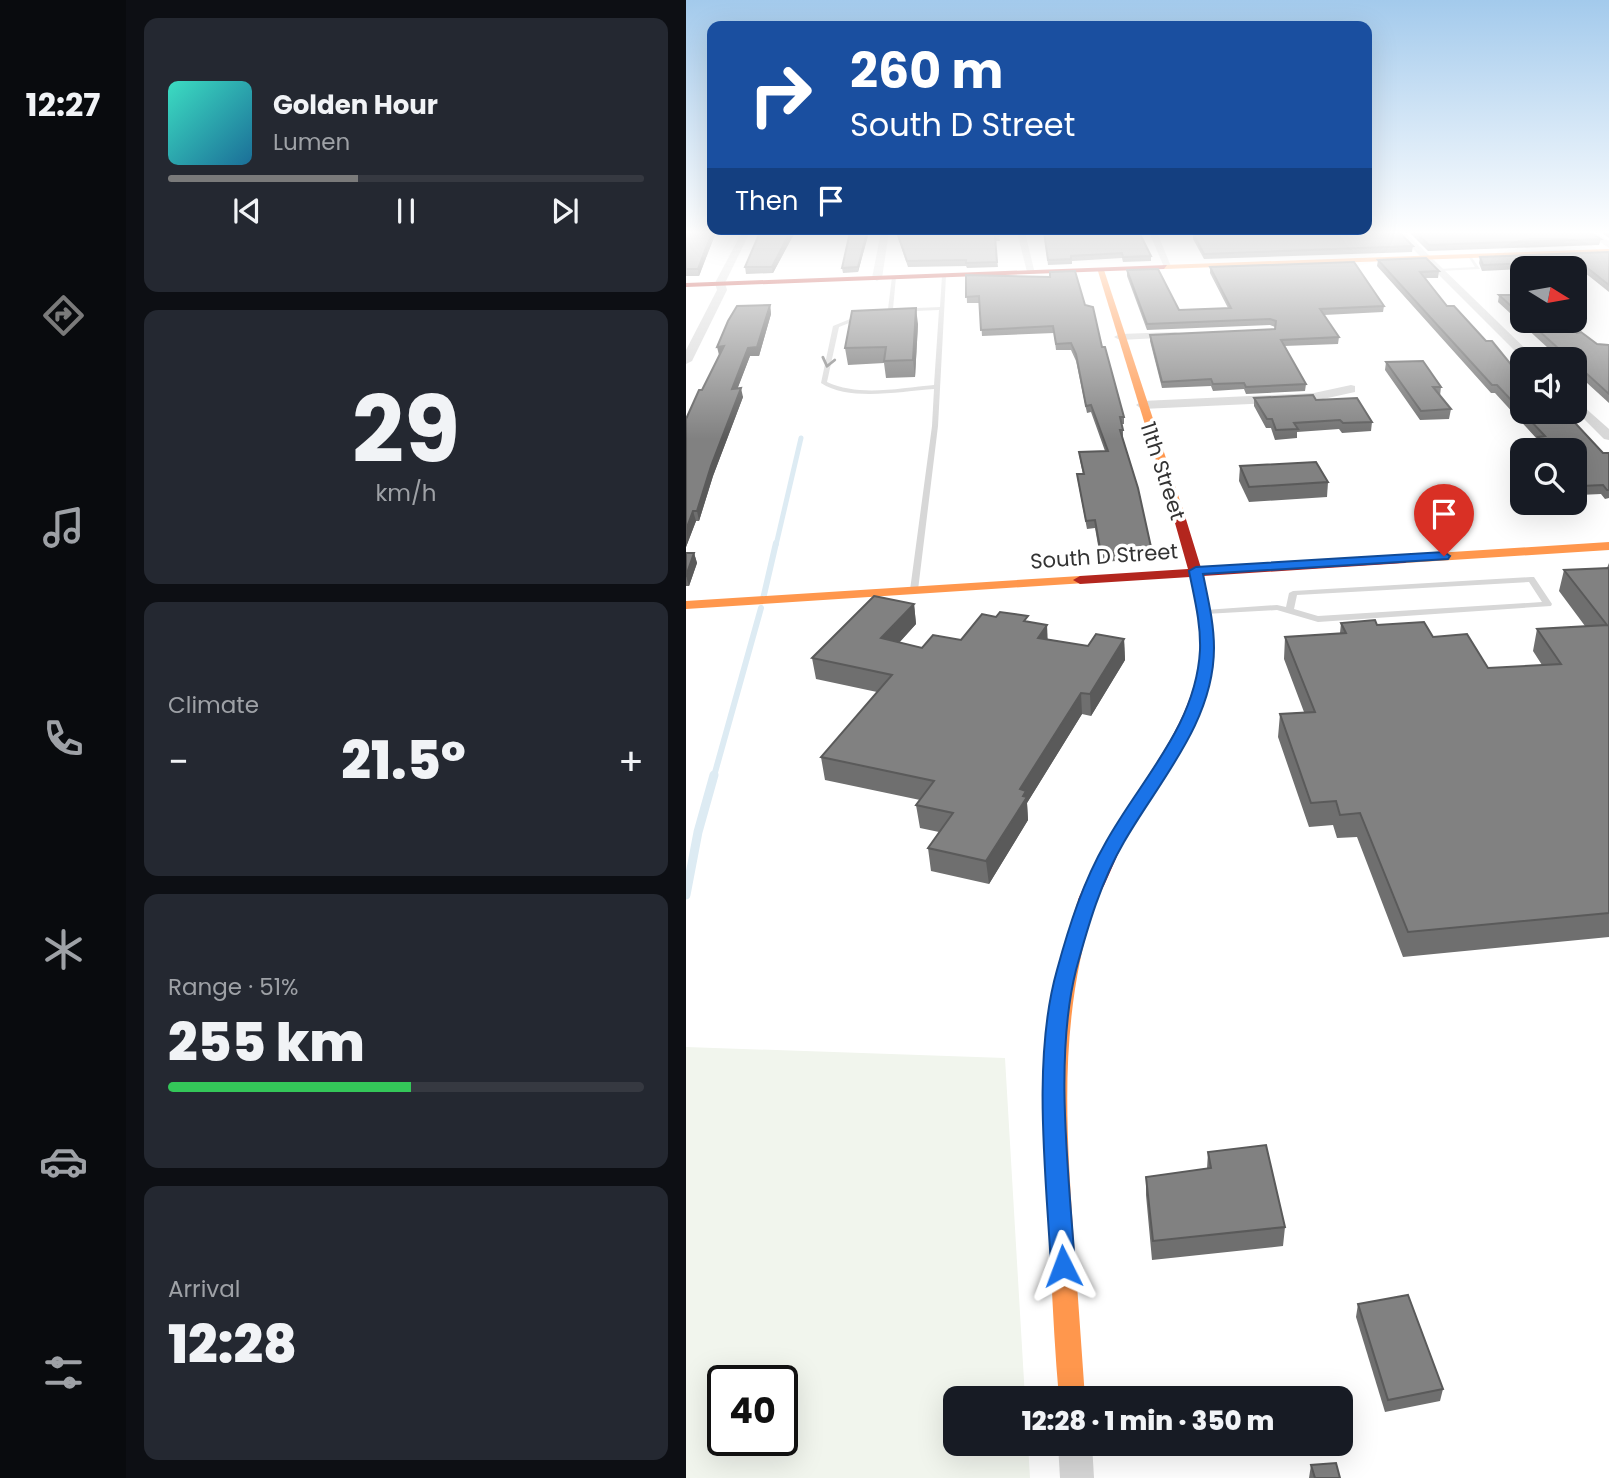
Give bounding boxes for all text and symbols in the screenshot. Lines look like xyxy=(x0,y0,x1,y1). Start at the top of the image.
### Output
text: 260 m xyxy=(850,37,1003,105)
icon: right xyxy=(735,49,826,140)
text: 12:27 xyxy=(26,82,100,127)
text: Golden Hour xyxy=(273,87,438,123)
text: South D Street xyxy=(850,102,1075,147)
text: Lumen xyxy=(273,126,350,158)
icon: arrive xyxy=(812,182,850,220)
text: Then xyxy=(735,183,798,219)
icon: previous xyxy=(228,192,266,230)
icon: pause xyxy=(387,192,425,230)
icon: next xyxy=(546,192,584,230)
north arrow xyxy=(1510,256,1587,332)
map controls xyxy=(1510,256,1587,515)
icon: directions xyxy=(39,291,88,340)
button: sound xyxy=(1510,347,1587,424)
one-way arrow xyxy=(822,356,837,368)
text: 29 xyxy=(352,366,460,494)
street label: 11th Street xyxy=(1134,418,1192,524)
button: search xyxy=(1510,438,1587,515)
text: km/h xyxy=(375,477,437,509)
pin xyxy=(1414,484,1474,556)
icon: arrive xyxy=(1425,495,1463,533)
icon: music xyxy=(39,503,88,552)
street label: South D Street xyxy=(1029,536,1179,576)
text: Climate xyxy=(168,689,259,721)
icon: phone xyxy=(39,714,88,763)
text: 21.5° xyxy=(341,724,466,797)
text: − xyxy=(168,735,189,788)
text: + xyxy=(618,735,644,788)
icon: climate xyxy=(39,925,88,974)
text: Range · 51% xyxy=(168,971,298,1003)
text: 255 km xyxy=(168,1006,365,1079)
icon: car xyxy=(39,1137,88,1186)
position arrow xyxy=(1026,1229,1100,1303)
text: Arrival xyxy=(168,1273,240,1305)
text: 12:28 xyxy=(168,1308,297,1381)
icon: filters xyxy=(39,1348,88,1397)
speed limit sign: 40 xyxy=(707,1365,798,1456)
text: 12:28 · 1 min · 350 m xyxy=(1022,1403,1274,1439)

